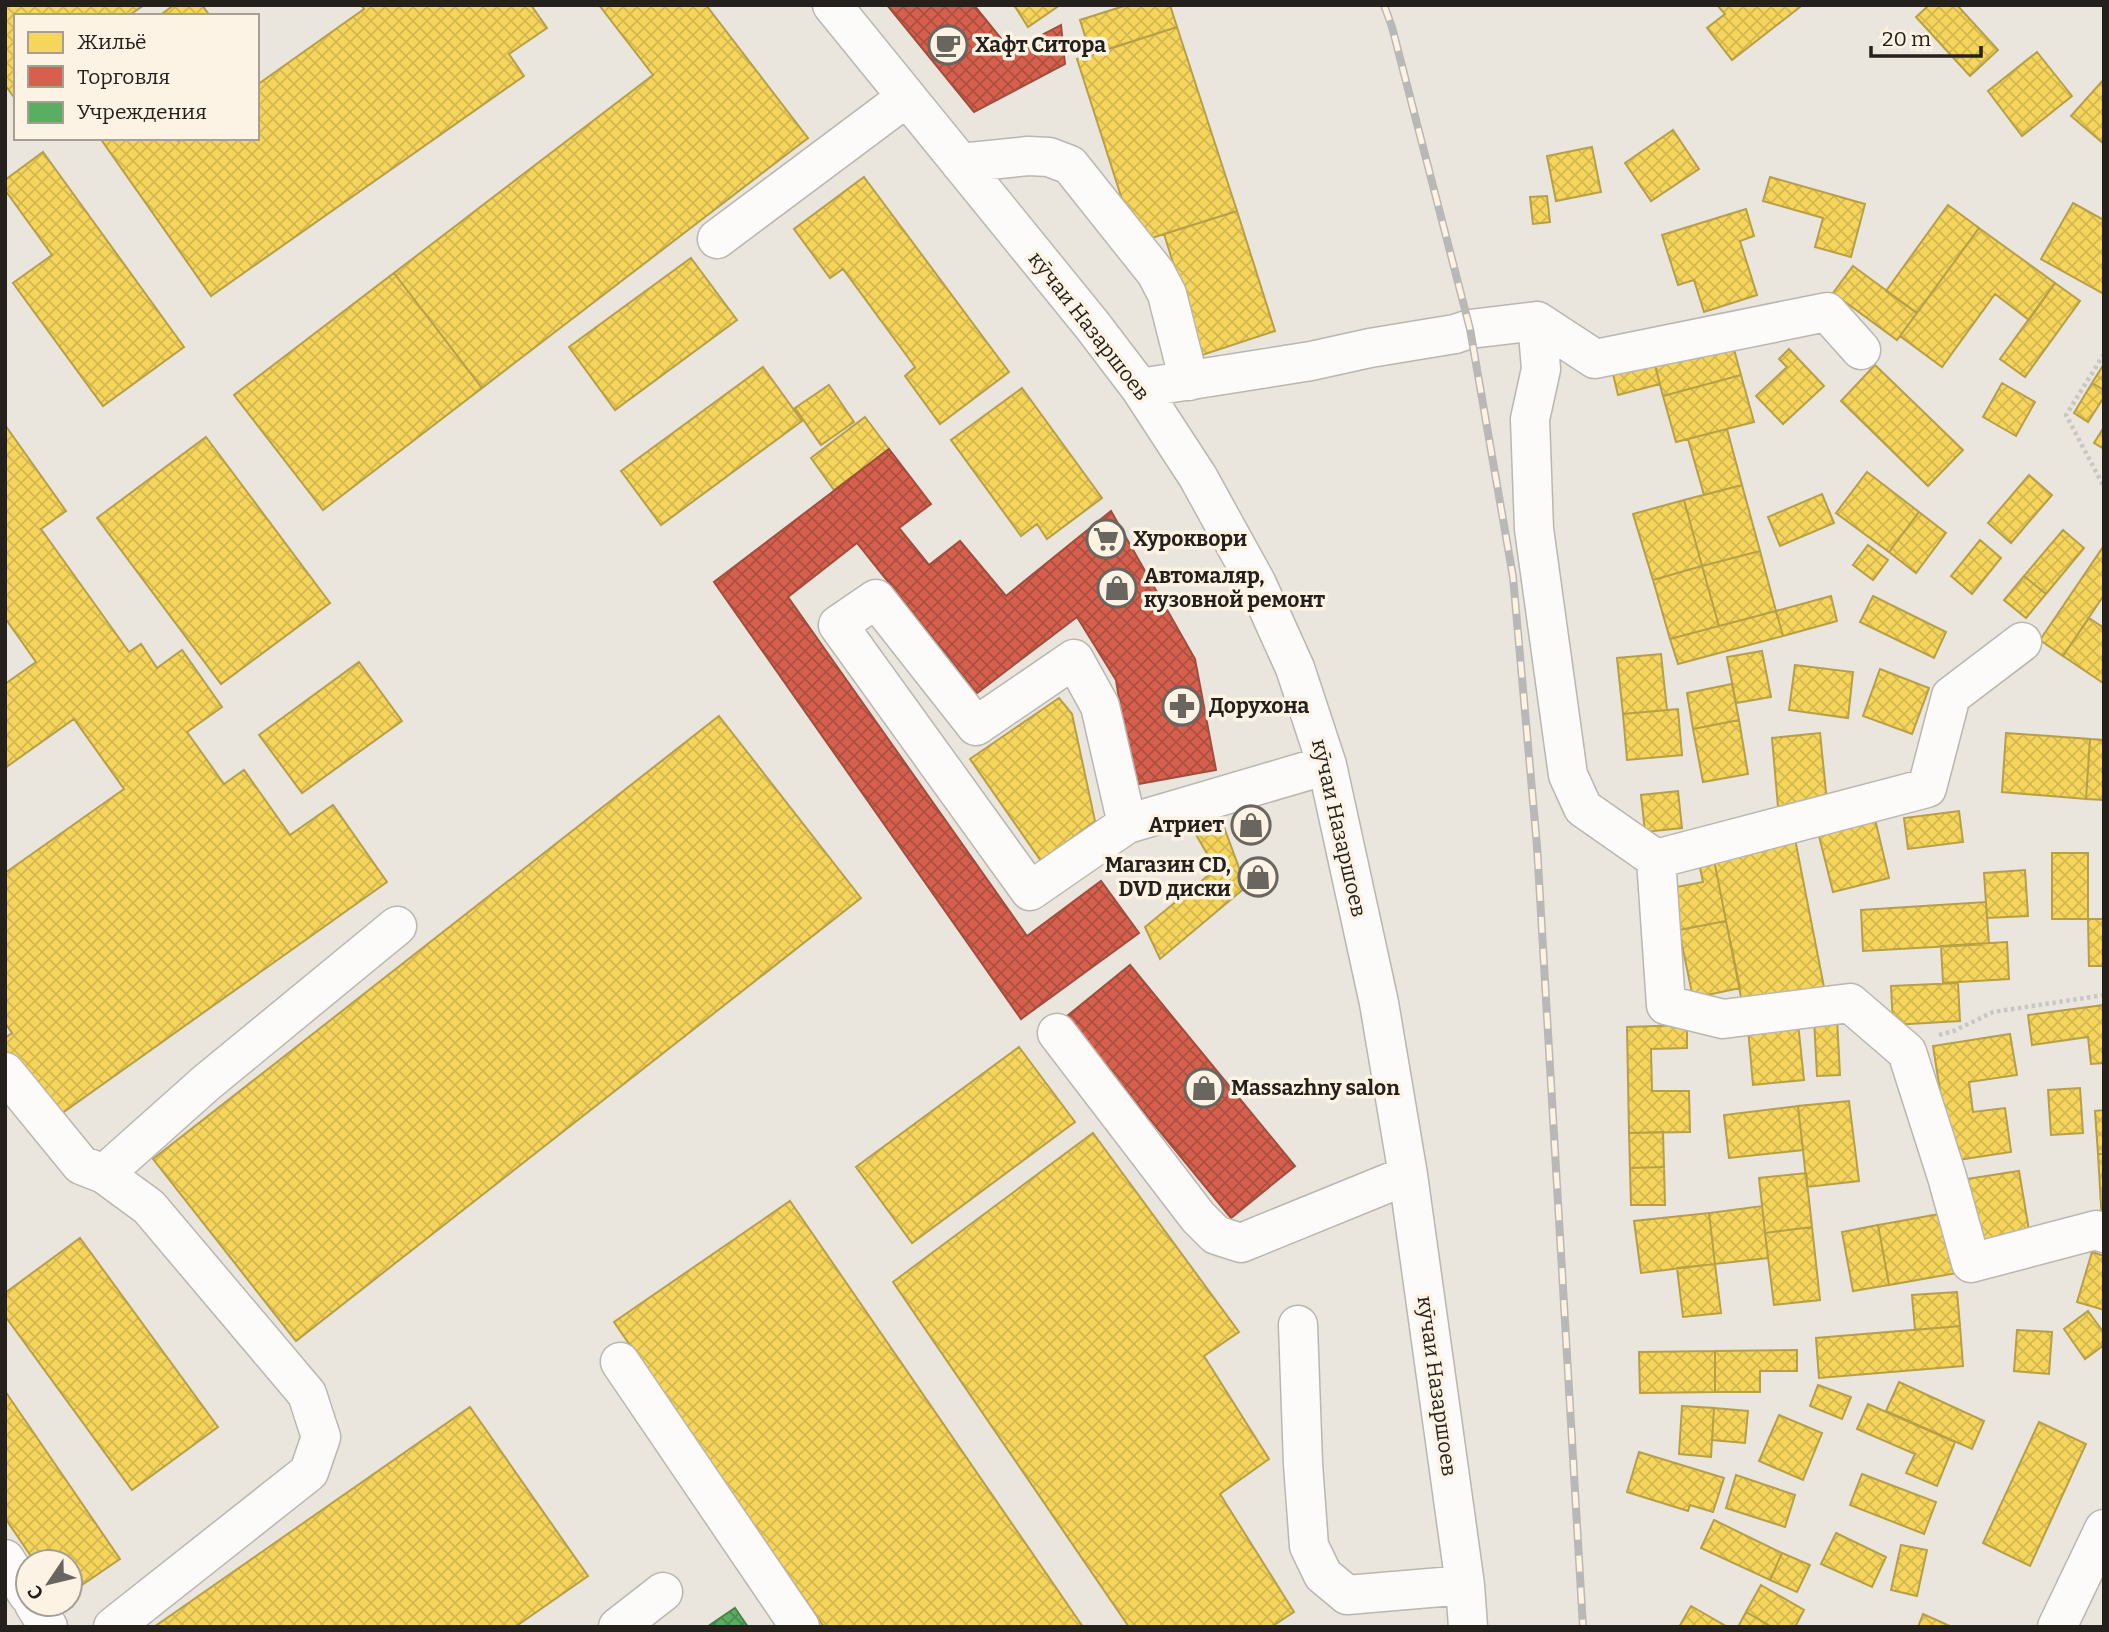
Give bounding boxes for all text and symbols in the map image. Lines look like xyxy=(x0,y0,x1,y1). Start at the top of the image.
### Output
legend xyxy=(14,14,259,140)
scale bar xyxy=(1871,14,1981,58)
cafe icon: Хафт Ситора xyxy=(927,24,969,66)
text: 20 m xyxy=(1882,26,1931,52)
text: Жильё xyxy=(77,29,146,55)
place label: Хафт Ситора xyxy=(975,32,1106,58)
text: Торговля xyxy=(77,64,170,90)
text: Учреждения xyxy=(77,99,207,125)
street label: кӯчаи Назаршоев xyxy=(1023,246,1155,406)
supermarket icon: Хуроквори xyxy=(1085,518,1127,560)
place label: Хуроквори xyxy=(1133,526,1247,552)
place label: Автомаляр, кузовной ремонт xyxy=(1144,563,1326,613)
shop icon: Автомаляр, кузовной ремонт xyxy=(1096,567,1138,609)
pharmacy icon: Дорухона xyxy=(1161,685,1203,727)
place label: Дорухона xyxy=(1209,693,1310,719)
street label: кӯчаи Назаршоев xyxy=(1306,736,1372,920)
shop icon: Атриет xyxy=(1230,804,1272,846)
place label: Атриет xyxy=(1148,812,1224,838)
place label: Магазин CD, DVD диски xyxy=(1105,852,1231,902)
shop icon: Магазин CD, DVD диски xyxy=(1237,856,1279,898)
shop icon: Massazhny salon xyxy=(1183,1067,1225,1109)
place label: Massazhny salon xyxy=(1231,1075,1400,1101)
street label: кӯчаи Назаршоев xyxy=(1411,1294,1463,1478)
north arrow xyxy=(14,1548,84,1618)
text: С xyxy=(23,1581,48,1604)

